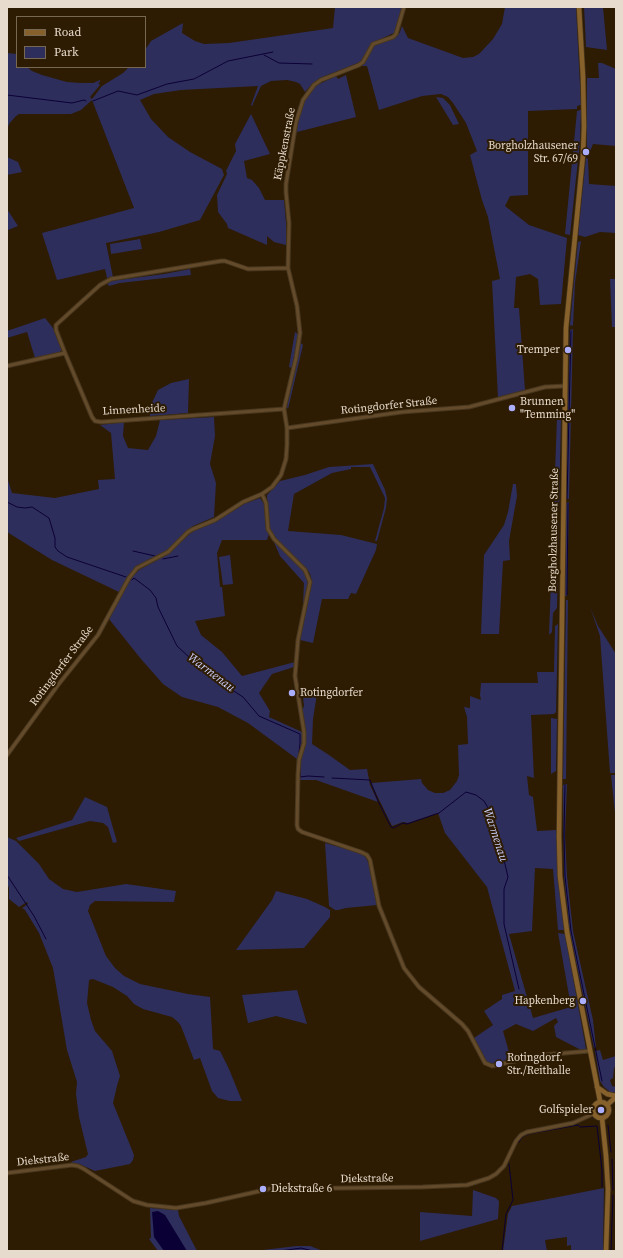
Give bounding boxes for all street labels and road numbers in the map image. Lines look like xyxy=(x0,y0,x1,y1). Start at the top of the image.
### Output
street label: Käppkenstraße xyxy=(271,106,299,182)
street label: Rotingdorfer Straße xyxy=(340,394,438,418)
street label: Linnenheide xyxy=(102,402,166,418)
street label: Borgholzhausener Straße xyxy=(546,468,562,592)
street label: Rotingdorfer Straße xyxy=(28,623,96,709)
street label: Diekstraße xyxy=(16,1151,70,1169)
street label: Diekstraße xyxy=(340,1172,394,1186)

